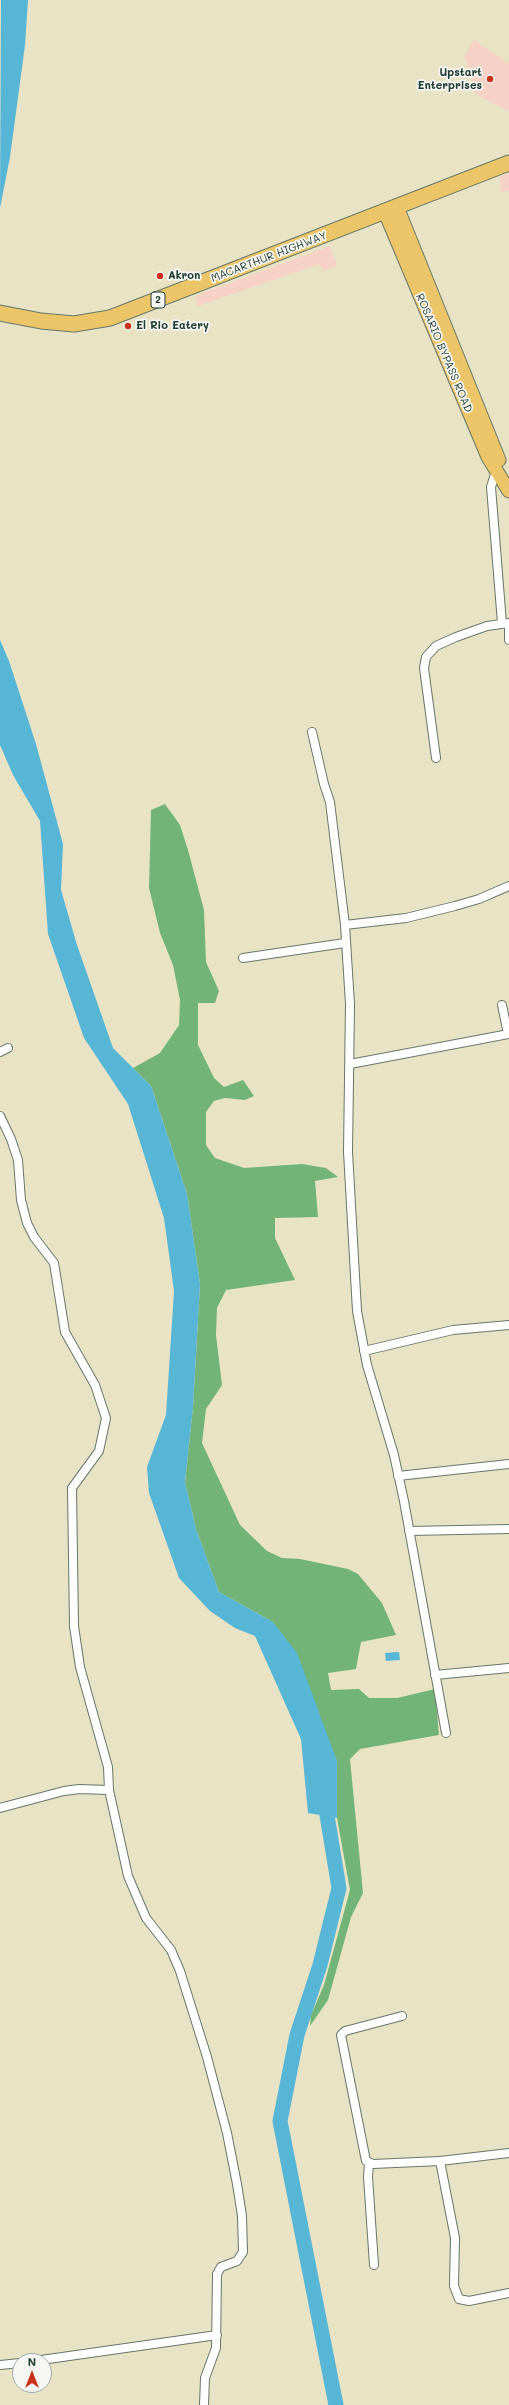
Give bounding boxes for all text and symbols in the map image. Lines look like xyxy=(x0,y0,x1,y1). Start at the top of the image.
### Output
place label: Upstart Enterprises xyxy=(417,66,482,92)
marker: Upstart Enterprises xyxy=(485,74,495,84)
street label: MACARTHUR HIGHWAY xyxy=(209,229,329,285)
place label: Akron xyxy=(168,269,200,283)
marker: Akron xyxy=(155,271,165,281)
road number: 2 xyxy=(151,292,165,308)
street label: ROSARIO BYPASS ROAD xyxy=(413,292,475,414)
place label: El Rio Eatery xyxy=(136,319,209,333)
marker: El Rio Eatery xyxy=(123,321,133,331)
north arrow xyxy=(12,2353,52,2393)
text: N xyxy=(28,2354,36,2369)

